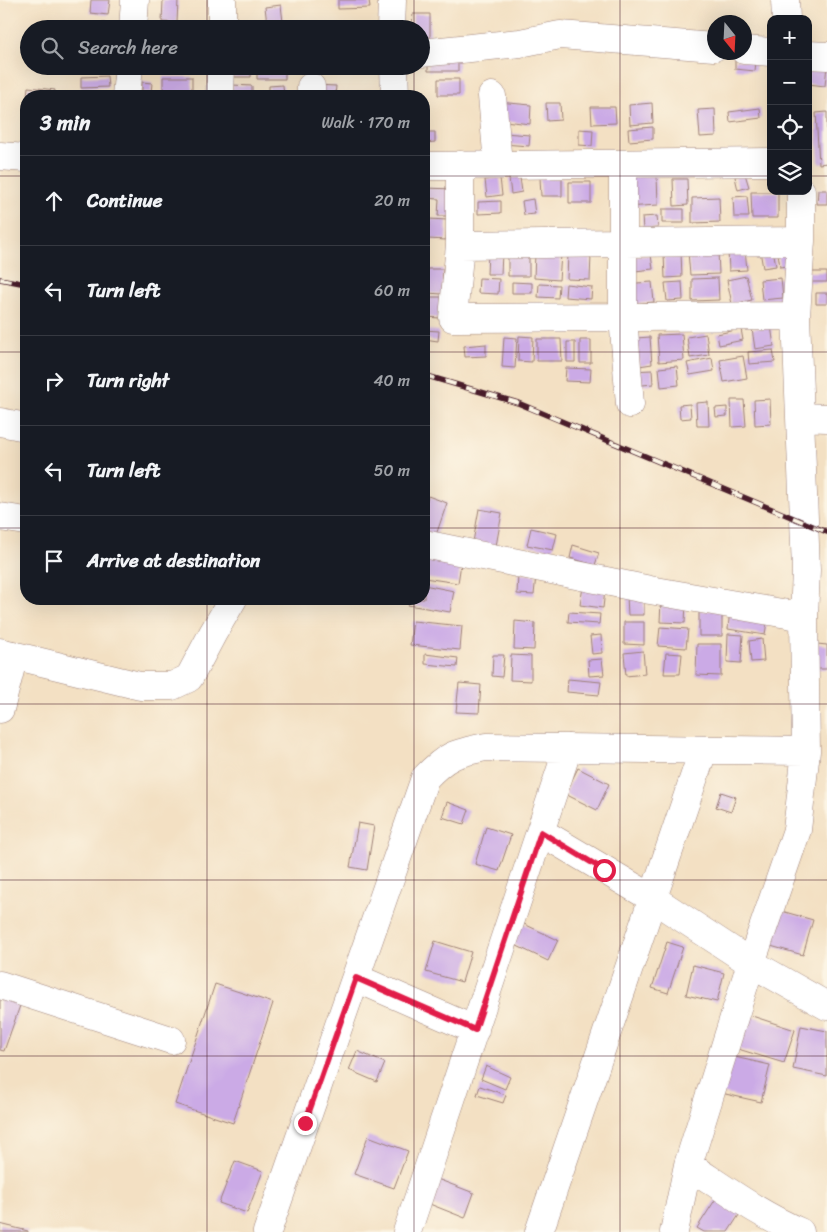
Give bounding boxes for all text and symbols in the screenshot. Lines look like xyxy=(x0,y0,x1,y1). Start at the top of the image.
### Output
north arrow xyxy=(707,15,752,60)
map controls xyxy=(767,15,812,195)
button: + xyxy=(767,15,812,60)
search box xyxy=(20,20,430,75)
text: Search here xyxy=(78,31,178,64)
icon: search xyxy=(38,34,66,62)
button: − xyxy=(767,60,812,105)
text: 3 min xyxy=(40,104,90,142)
button: locate xyxy=(767,105,812,150)
text: Walk · 170 m xyxy=(321,108,410,137)
button: layers xyxy=(767,150,812,195)
text: Continue xyxy=(87,184,163,217)
text: 20 m xyxy=(374,186,410,215)
icon: ahead xyxy=(40,187,68,215)
text: Turn left xyxy=(87,274,160,307)
text: 60 m xyxy=(374,276,410,305)
icon: left xyxy=(40,277,68,305)
text: Turn right xyxy=(87,364,169,397)
text: 40 m xyxy=(373,366,410,395)
icon: right xyxy=(40,367,68,395)
text: Turn left xyxy=(87,454,160,487)
text: 50 m xyxy=(374,456,410,485)
icon: left xyxy=(40,457,68,485)
text: Arrive at destination xyxy=(87,544,260,577)
icon: arrive xyxy=(40,547,68,575)
route start xyxy=(593,859,616,882)
route end xyxy=(294,1112,317,1135)

